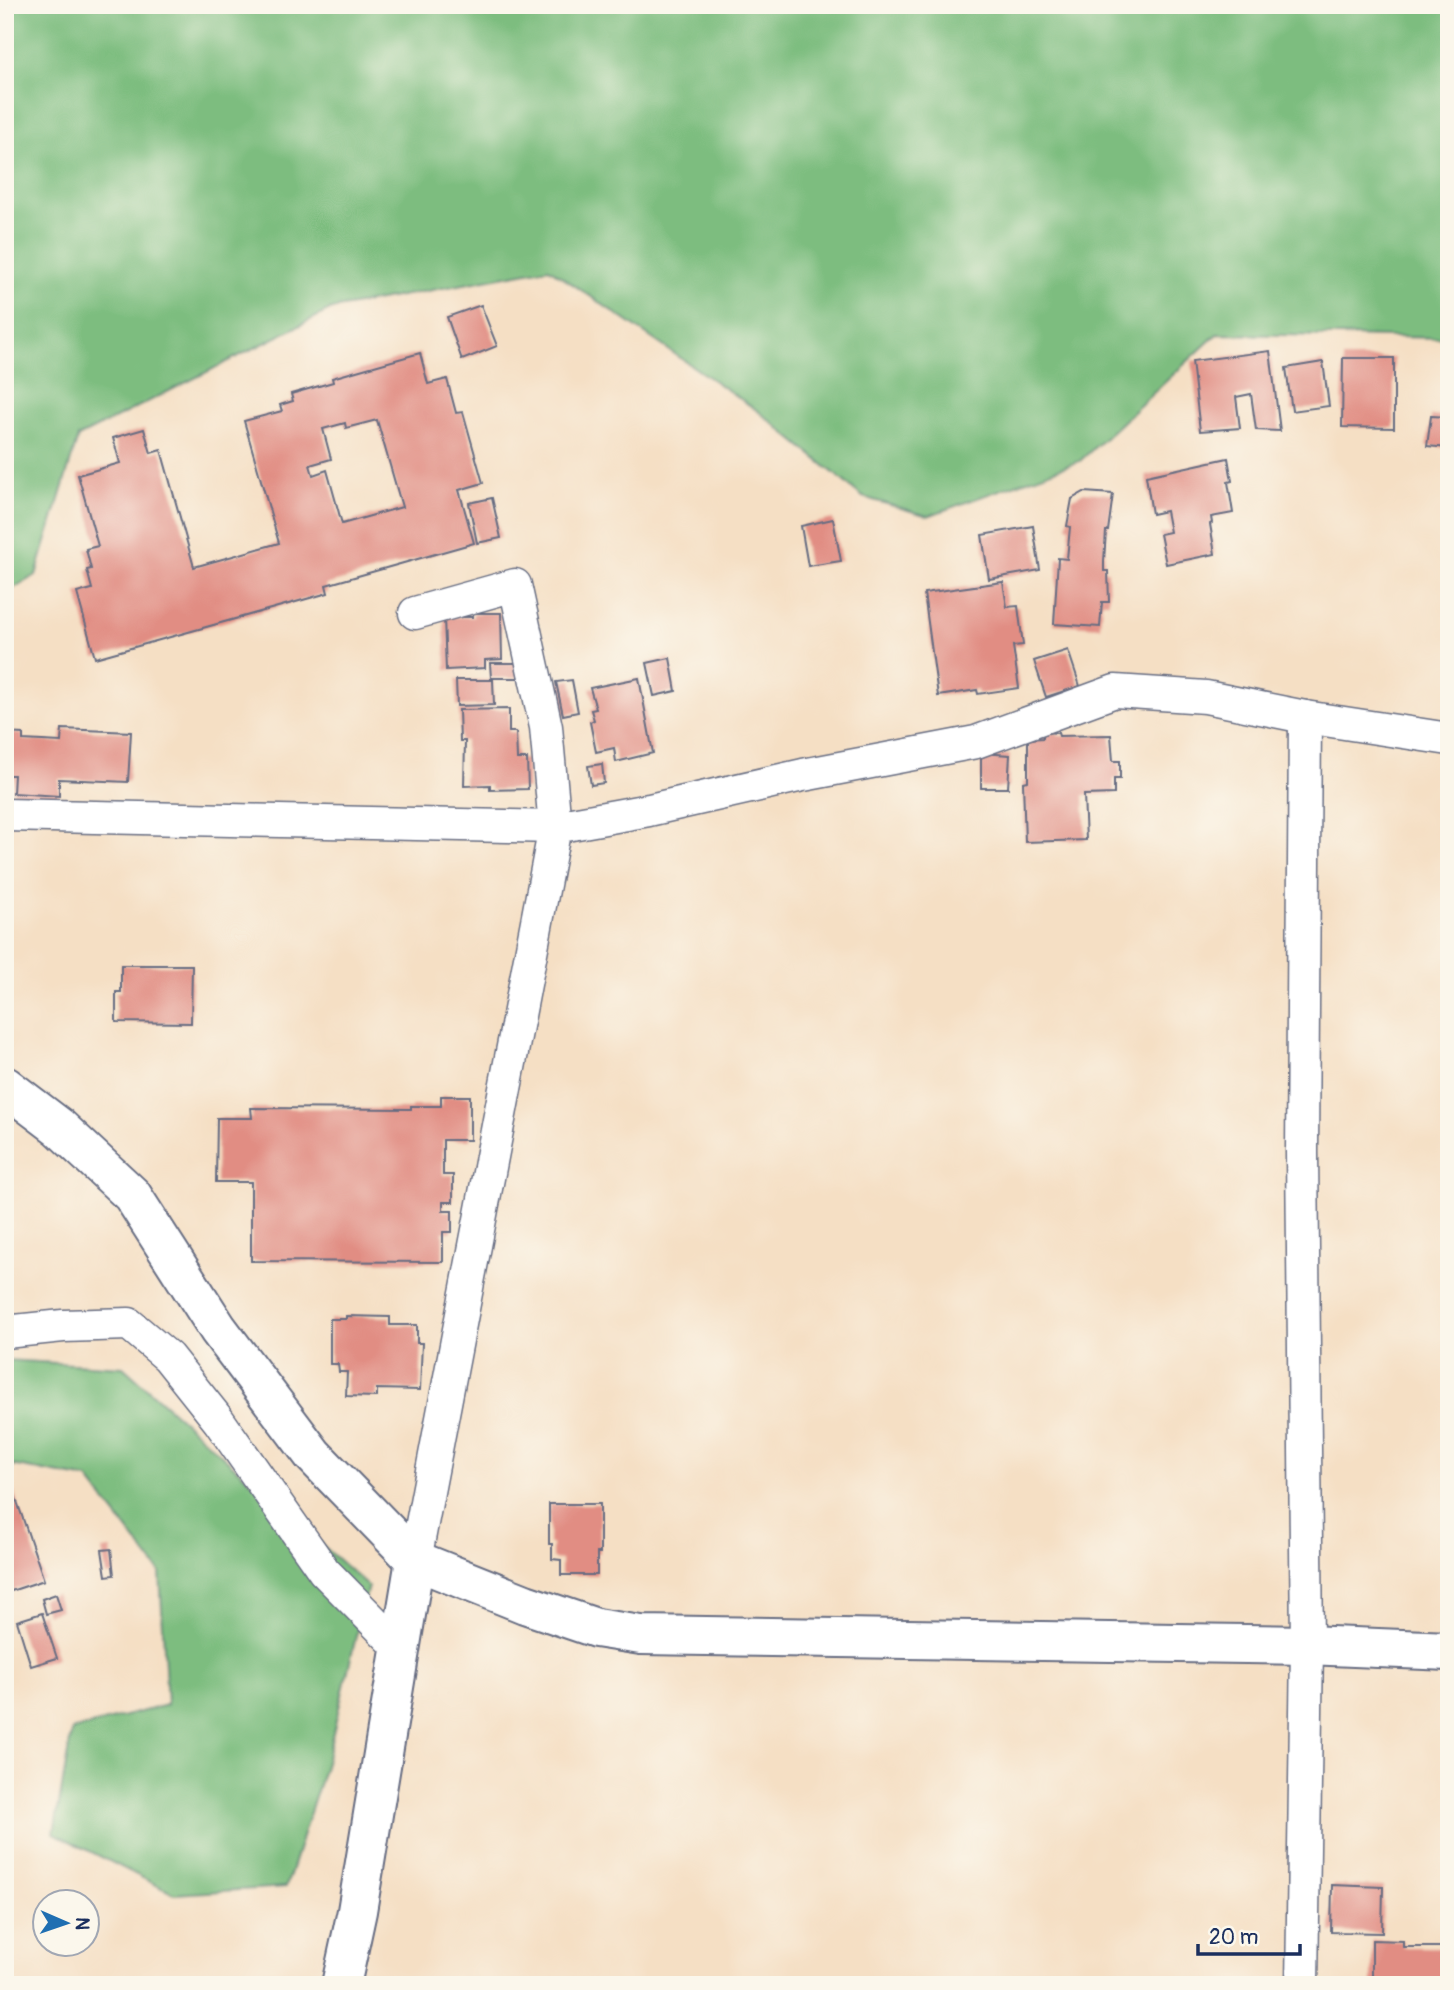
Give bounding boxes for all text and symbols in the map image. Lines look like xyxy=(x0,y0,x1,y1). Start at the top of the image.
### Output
north arrow xyxy=(32,1888,102,1958)
scale bar xyxy=(1198,1913,1300,1957)
text: N xyxy=(70,1917,94,1931)
text: 20 m xyxy=(1209,1924,1258,1951)

